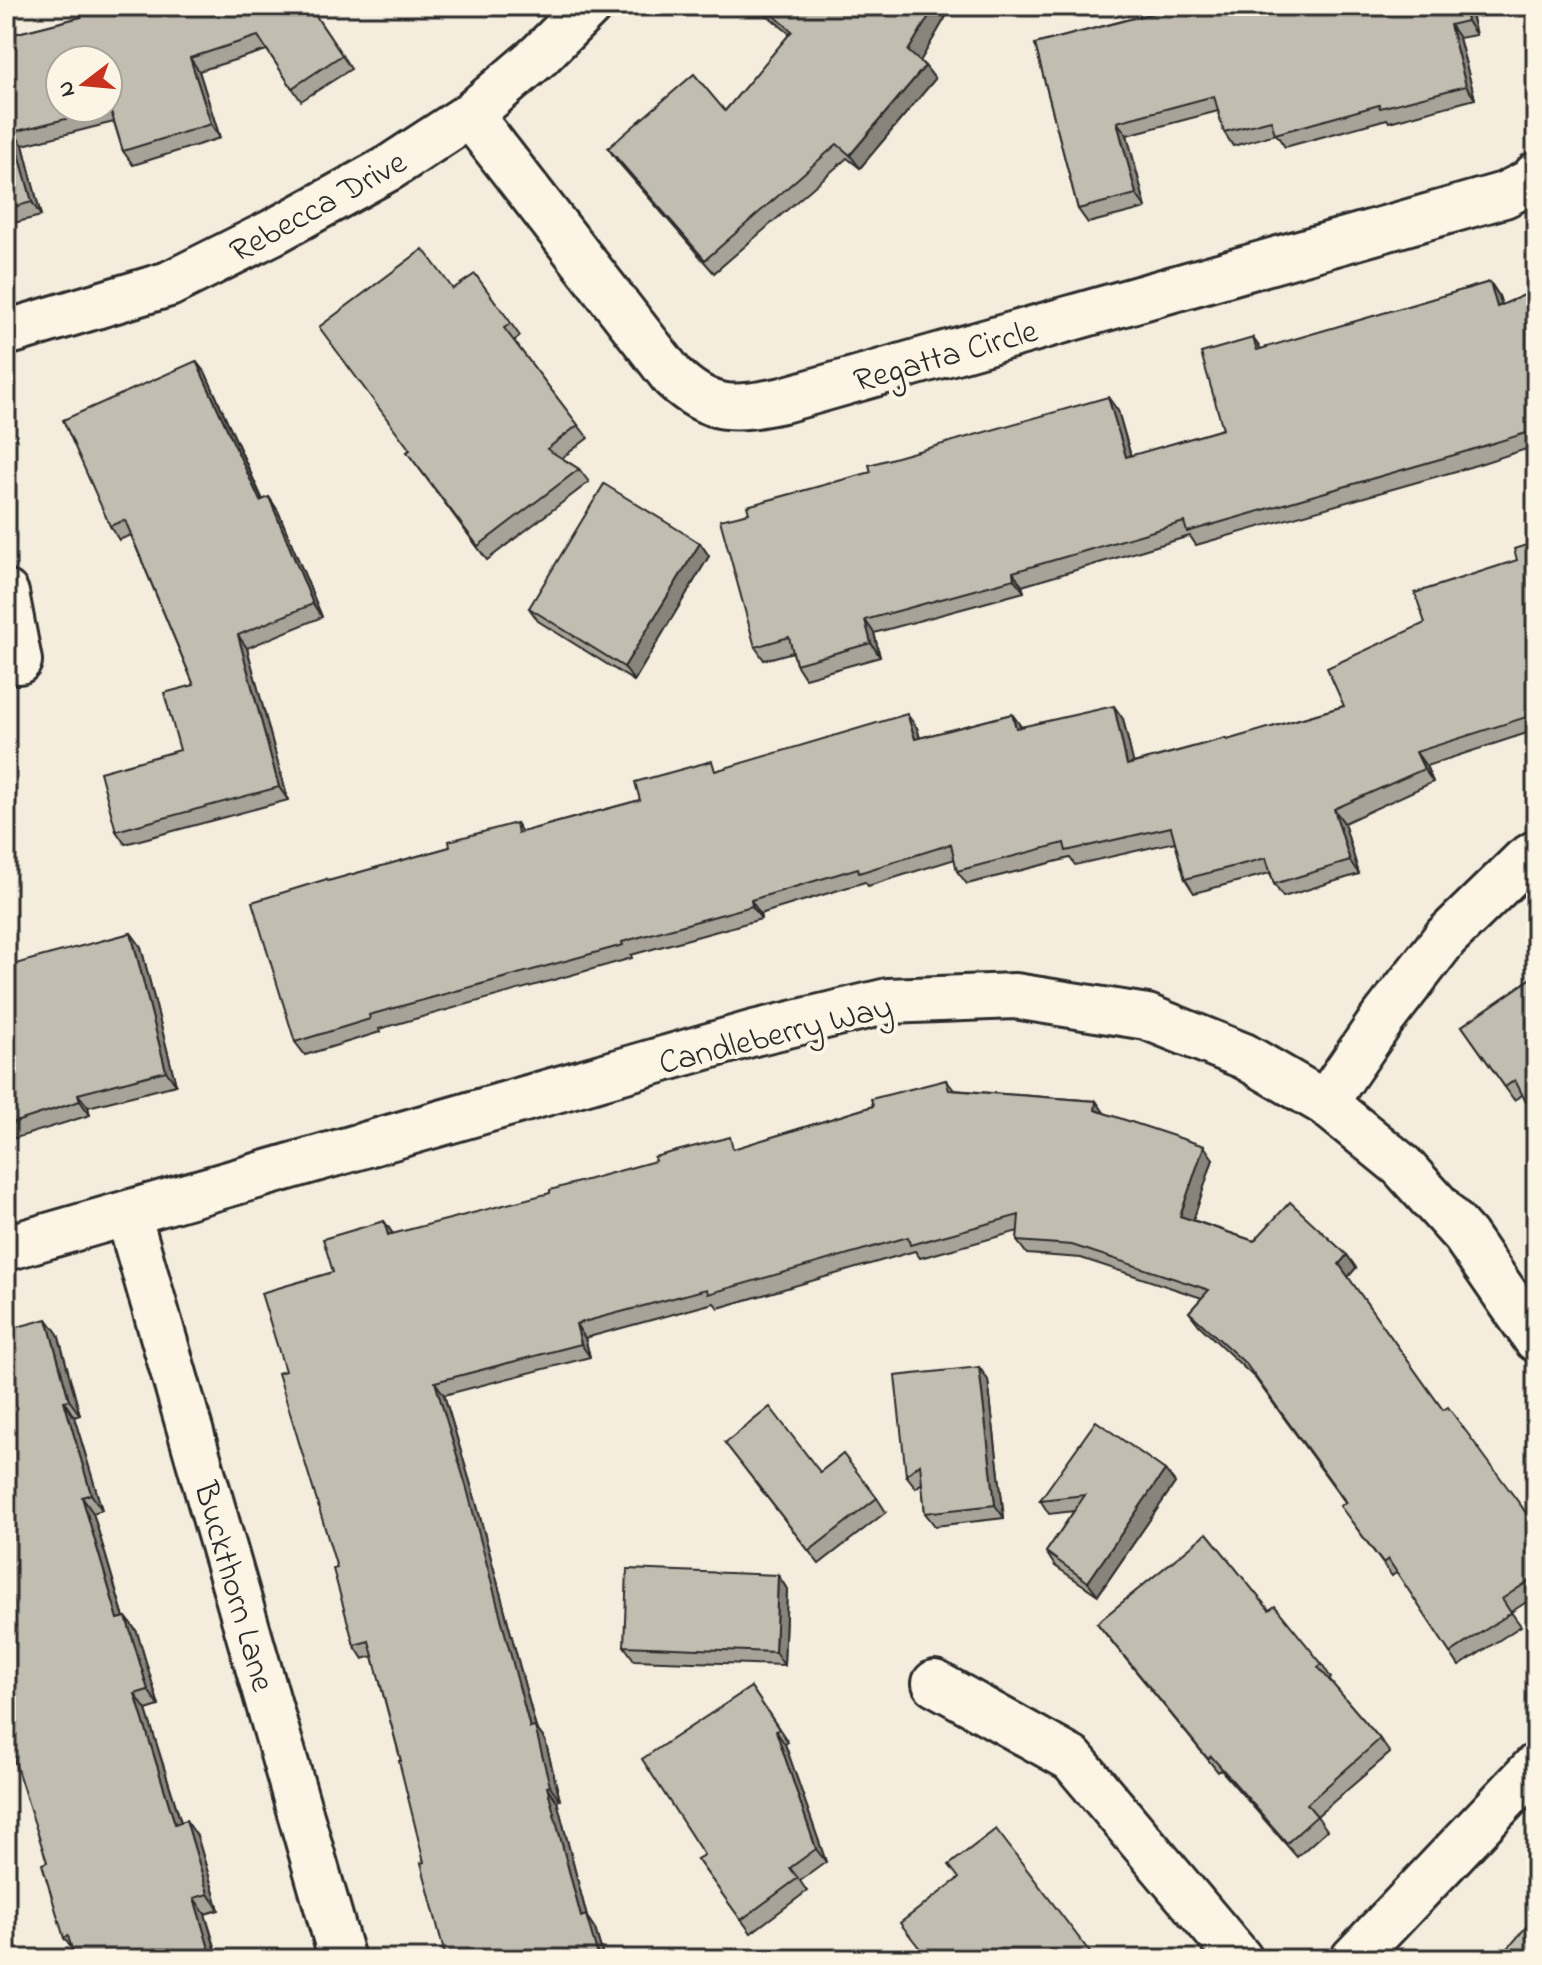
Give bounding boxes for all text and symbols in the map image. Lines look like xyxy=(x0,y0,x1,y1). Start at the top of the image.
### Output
north arrow xyxy=(44,44,124,124)
text: N xyxy=(50,77,85,100)
street label: Rebecca Drive xyxy=(221,139,417,278)
street label: Regatta Circle xyxy=(848,308,1044,408)
street label: Candleberry Way xyxy=(654,984,898,1090)
street label: Buckthorn Lane xyxy=(178,1475,286,1699)

